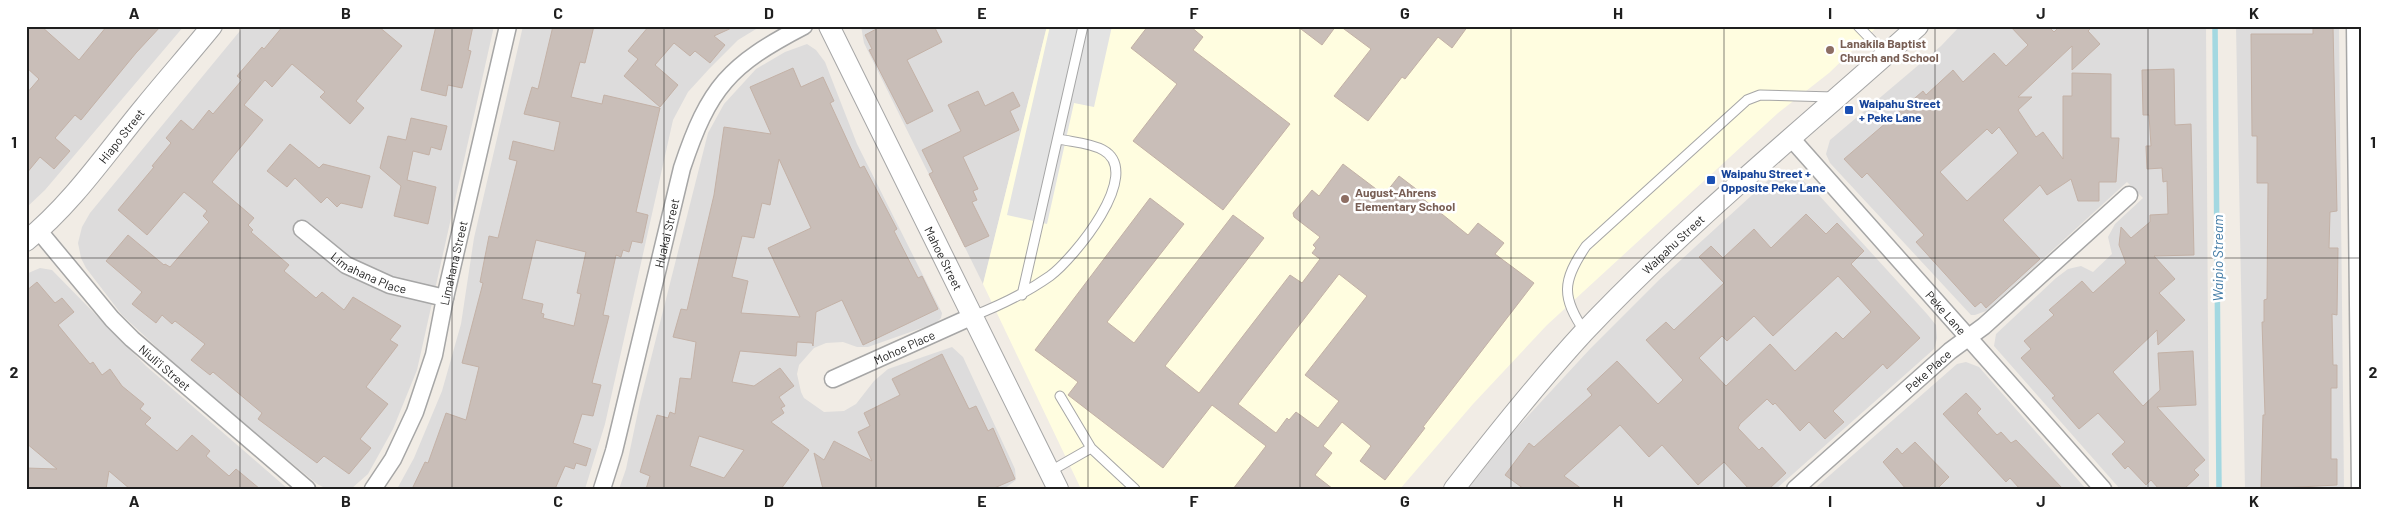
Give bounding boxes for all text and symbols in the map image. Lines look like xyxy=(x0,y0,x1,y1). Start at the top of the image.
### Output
text: A xyxy=(129,3,140,22)
text: B xyxy=(341,3,351,22)
text: C xyxy=(553,3,563,22)
text: D xyxy=(764,3,774,22)
text: E xyxy=(977,3,987,22)
text: F xyxy=(1190,3,1199,22)
text: G xyxy=(1400,3,1410,22)
text: H xyxy=(1613,3,1623,22)
text: I xyxy=(1828,3,1832,22)
text: J xyxy=(2036,3,2046,22)
text: K xyxy=(2249,3,2259,22)
place label: Lanakila Baptist Church and School xyxy=(1840,36,1939,64)
marker: Lanakila Baptist Church and School xyxy=(1824,44,1836,56)
place label: Waipahu Street + Peke Lane xyxy=(1859,96,1941,124)
marker: Waipahu Street + Peke Lane xyxy=(1843,104,1855,116)
street label: Hiapo Street xyxy=(95,106,147,166)
text: 1 xyxy=(11,132,17,151)
text: 1 xyxy=(2370,132,2376,151)
place label: Waipahu Street + Opposite Peke Lane xyxy=(1721,166,1826,194)
marker: Waipahu Street + Opposite Peke Lane xyxy=(1705,174,1717,186)
place label: August-Ahrens Elementary School xyxy=(1355,185,1455,213)
marker: August-Ahrens Elementary School xyxy=(1339,193,1351,205)
street label: Huakai Street xyxy=(651,197,681,269)
street label: Waipahu Street xyxy=(1639,212,1707,277)
water label: Waipio Stream xyxy=(2209,215,2226,301)
street label: Limahana Street xyxy=(437,219,470,306)
street label: Mahoe Street xyxy=(922,224,965,292)
street label: Limahana Place xyxy=(328,249,408,296)
street label: Peke Lane xyxy=(1923,288,1969,337)
street label: Mohoe Place xyxy=(871,327,937,367)
street label: Niuli'i Street xyxy=(136,341,194,393)
street label: Peke Place xyxy=(1902,347,1954,395)
text: 2 xyxy=(10,362,19,381)
text: 2 xyxy=(2369,362,2378,381)
text: A xyxy=(129,491,140,510)
text: B xyxy=(341,491,351,510)
text: C xyxy=(553,491,563,510)
text: D xyxy=(764,491,774,510)
text: E xyxy=(977,491,987,510)
text: F xyxy=(1190,491,1199,510)
text: G xyxy=(1400,491,1410,510)
text: H xyxy=(1613,491,1623,510)
text: I xyxy=(1828,491,1832,510)
text: J xyxy=(2036,491,2046,510)
text: K xyxy=(2249,491,2259,510)

